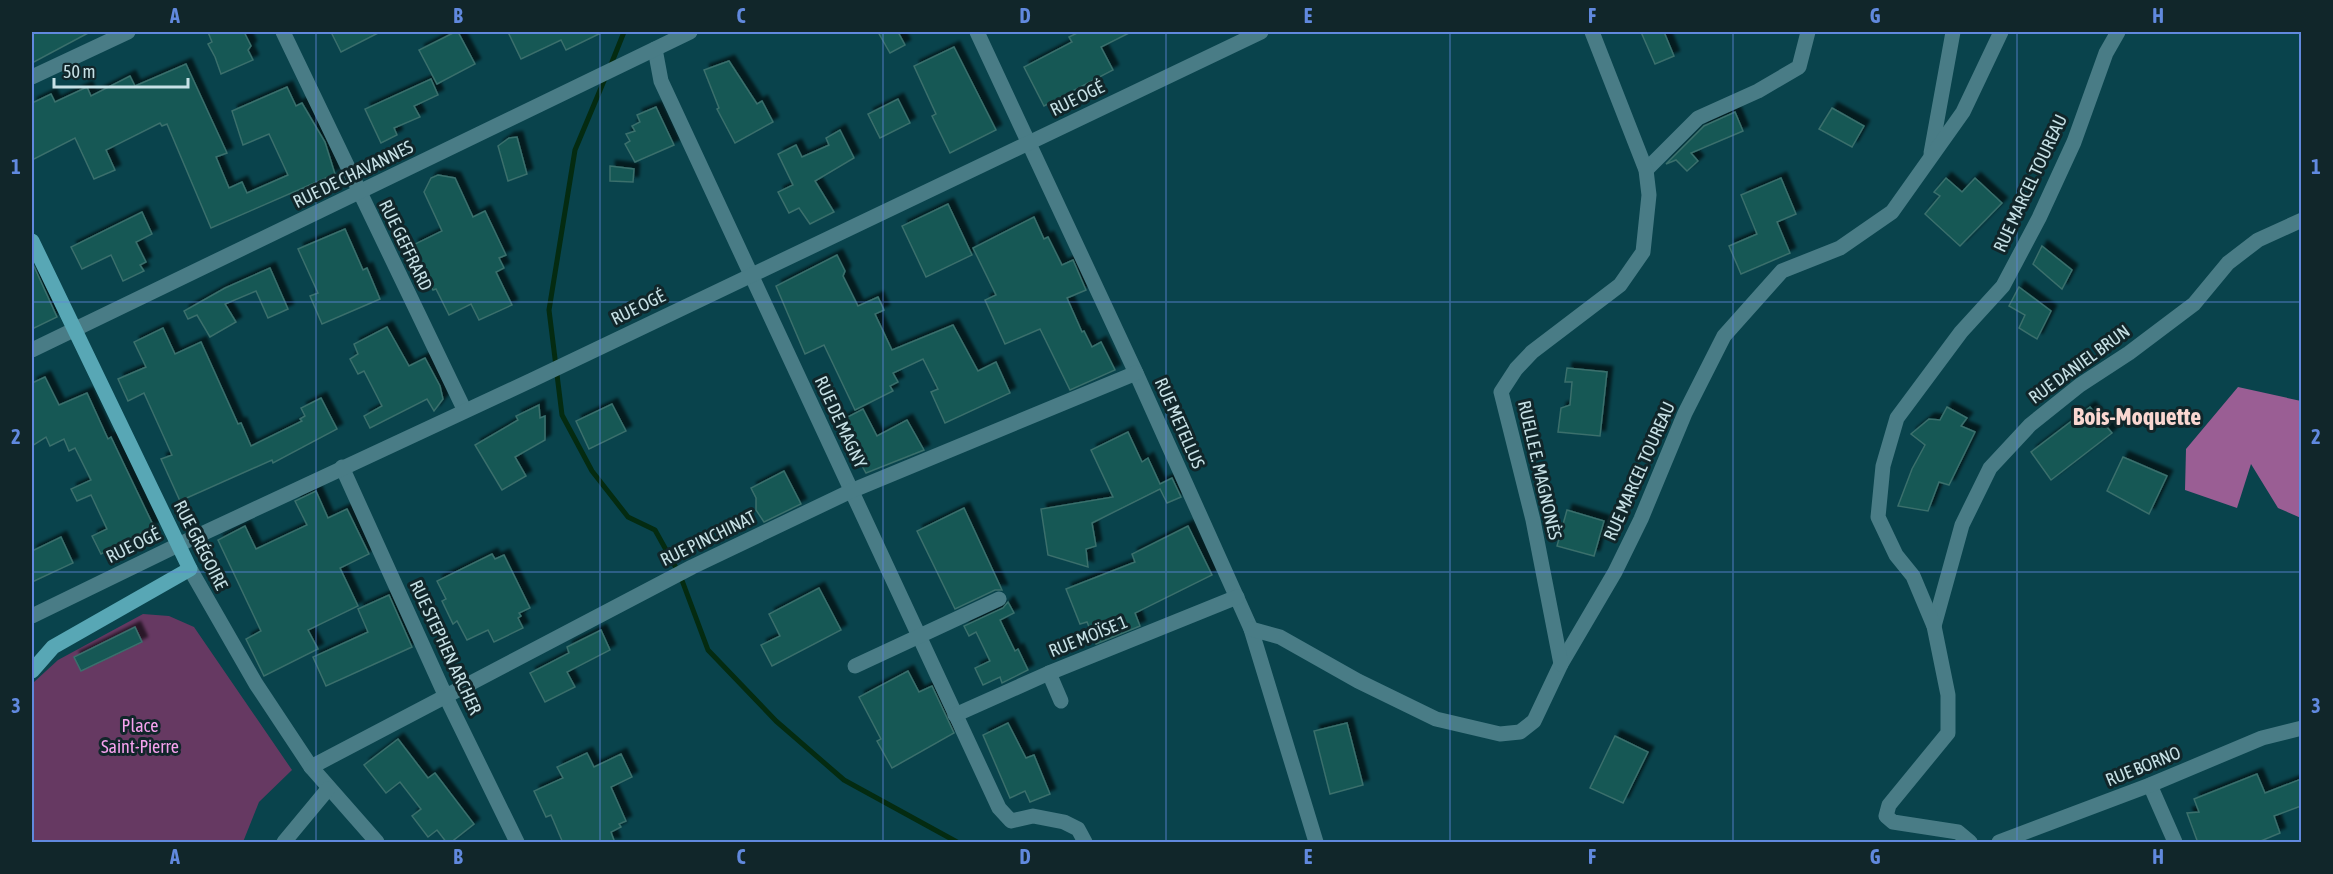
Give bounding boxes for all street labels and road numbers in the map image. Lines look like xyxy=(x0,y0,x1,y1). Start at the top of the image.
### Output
street label: RUE OGÉ xyxy=(1047,76,1108,120)
street label: RUE MARCEL TOUREAU xyxy=(1989,111,2071,255)
street label: RUE DE CHAVANNES xyxy=(290,136,417,212)
street label: RUE GEFFRARD xyxy=(375,196,437,294)
street label: RUE OGÉ xyxy=(608,285,669,329)
street label: RUE DANIEL BRUN xyxy=(2024,320,2134,408)
street label: RUE DE MAGNY xyxy=(811,373,871,471)
street label: RUE METELLUS xyxy=(1151,374,1210,472)
street label: RUELLE E. MAGNONÈS xyxy=(1514,398,1566,542)
street label: RUE MARCEL TOUREAU xyxy=(1599,398,1679,544)
street label: RUE GRÉGOIRE xyxy=(170,497,233,593)
street label: RUE PINCHINAT xyxy=(657,506,759,570)
street label: RUE OGÉ xyxy=(103,523,164,567)
street label: RUE STEPHEN ARCHER xyxy=(406,577,486,717)
street label: RUE MOÏSE 1 xyxy=(1046,611,1130,661)
street label: RUE BORNO xyxy=(2102,741,2184,791)

